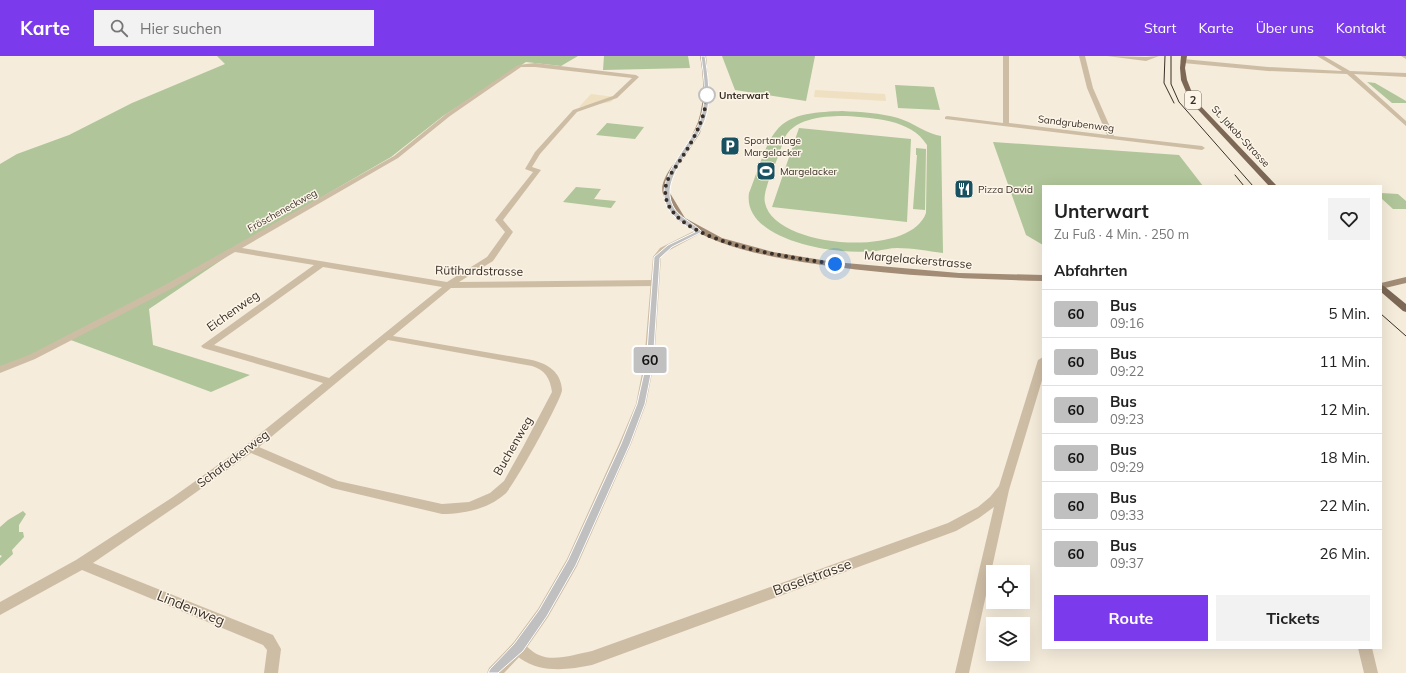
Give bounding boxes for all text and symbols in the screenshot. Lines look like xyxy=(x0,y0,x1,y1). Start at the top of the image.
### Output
search box xyxy=(94,10,374,46)
text: Karte xyxy=(20,16,70,40)
icon: search xyxy=(108,17,130,39)
text: Hier suchen xyxy=(140,19,222,38)
text: Start xyxy=(1144,19,1176,37)
text: Karte xyxy=(1198,19,1234,37)
text: Über uns xyxy=(1256,19,1314,37)
text: Kontakt xyxy=(1336,19,1386,37)
marker: Unterwart xyxy=(698,86,716,104)
place label: Unterwart xyxy=(719,89,769,102)
road number: 2 xyxy=(1185,91,1201,109)
street label: St. Jakob-Strasse xyxy=(1209,103,1273,170)
street label: Sandgrubenweg xyxy=(1037,112,1115,135)
place label: Sportanlage Margelacker xyxy=(744,134,801,159)
parking icon: Sportanlage Margelacker xyxy=(719,135,741,157)
sports icon: Margelacker xyxy=(755,160,777,182)
place label: Margelacker xyxy=(780,165,837,178)
restaurant icon: Pizza David xyxy=(953,178,975,200)
place label: Pizza David xyxy=(978,183,1033,196)
street label: Fröscheneckweg xyxy=(245,186,319,235)
button: heart xyxy=(1328,198,1370,240)
text: Unterwart xyxy=(1054,199,1149,223)
text: Zu Fuß · 4 Min. · 250 m xyxy=(1054,226,1189,242)
street label: Margelackerstrasse xyxy=(863,247,973,272)
your location xyxy=(825,254,845,274)
text: Abfahrten xyxy=(1054,261,1127,280)
street label: Rütihardstrasse xyxy=(435,262,523,279)
street label: Eichenweg xyxy=(204,287,262,334)
text: Bus xyxy=(1110,296,1137,315)
text: 5 Min. xyxy=(1328,304,1370,323)
text: 60 xyxy=(1068,305,1084,323)
text: 09:16 xyxy=(1110,315,1144,331)
text: Bus xyxy=(1110,344,1137,363)
line badge: 60 xyxy=(632,347,668,373)
text: 60 xyxy=(642,351,658,369)
text: 11 Min. xyxy=(1319,352,1370,371)
text: 60 xyxy=(1068,353,1084,371)
text: 09:22 xyxy=(1110,363,1144,379)
text: Bus xyxy=(1110,392,1137,411)
text: 12 Min. xyxy=(1319,400,1370,419)
text: 60 xyxy=(1068,401,1084,419)
text: 09:23 xyxy=(1110,411,1144,427)
street label: Buchenweg xyxy=(490,414,535,478)
street label: Schafackerweg xyxy=(194,427,272,491)
text: Bus xyxy=(1110,440,1137,459)
text: 18 Min. xyxy=(1319,448,1370,467)
text: 60 xyxy=(1068,449,1084,467)
text: 09:29 xyxy=(1110,459,1144,475)
text: Bus xyxy=(1110,488,1137,507)
text: 22 Min. xyxy=(1319,496,1370,515)
text: 60 xyxy=(1068,497,1084,515)
text: 09:33 xyxy=(1110,507,1144,523)
text: Bus xyxy=(1110,536,1137,555)
text: 26 Min. xyxy=(1319,544,1370,563)
text: 60 xyxy=(1068,545,1084,563)
street label: Baselstrasse xyxy=(770,554,854,600)
text: 09:37 xyxy=(1110,555,1144,571)
map controls xyxy=(986,565,1030,661)
button: locate xyxy=(986,565,1030,609)
street label: Lindenweg xyxy=(155,586,227,630)
button: Route xyxy=(1054,595,1208,641)
button: Tickets xyxy=(1216,595,1370,641)
button: layers xyxy=(986,617,1030,661)

